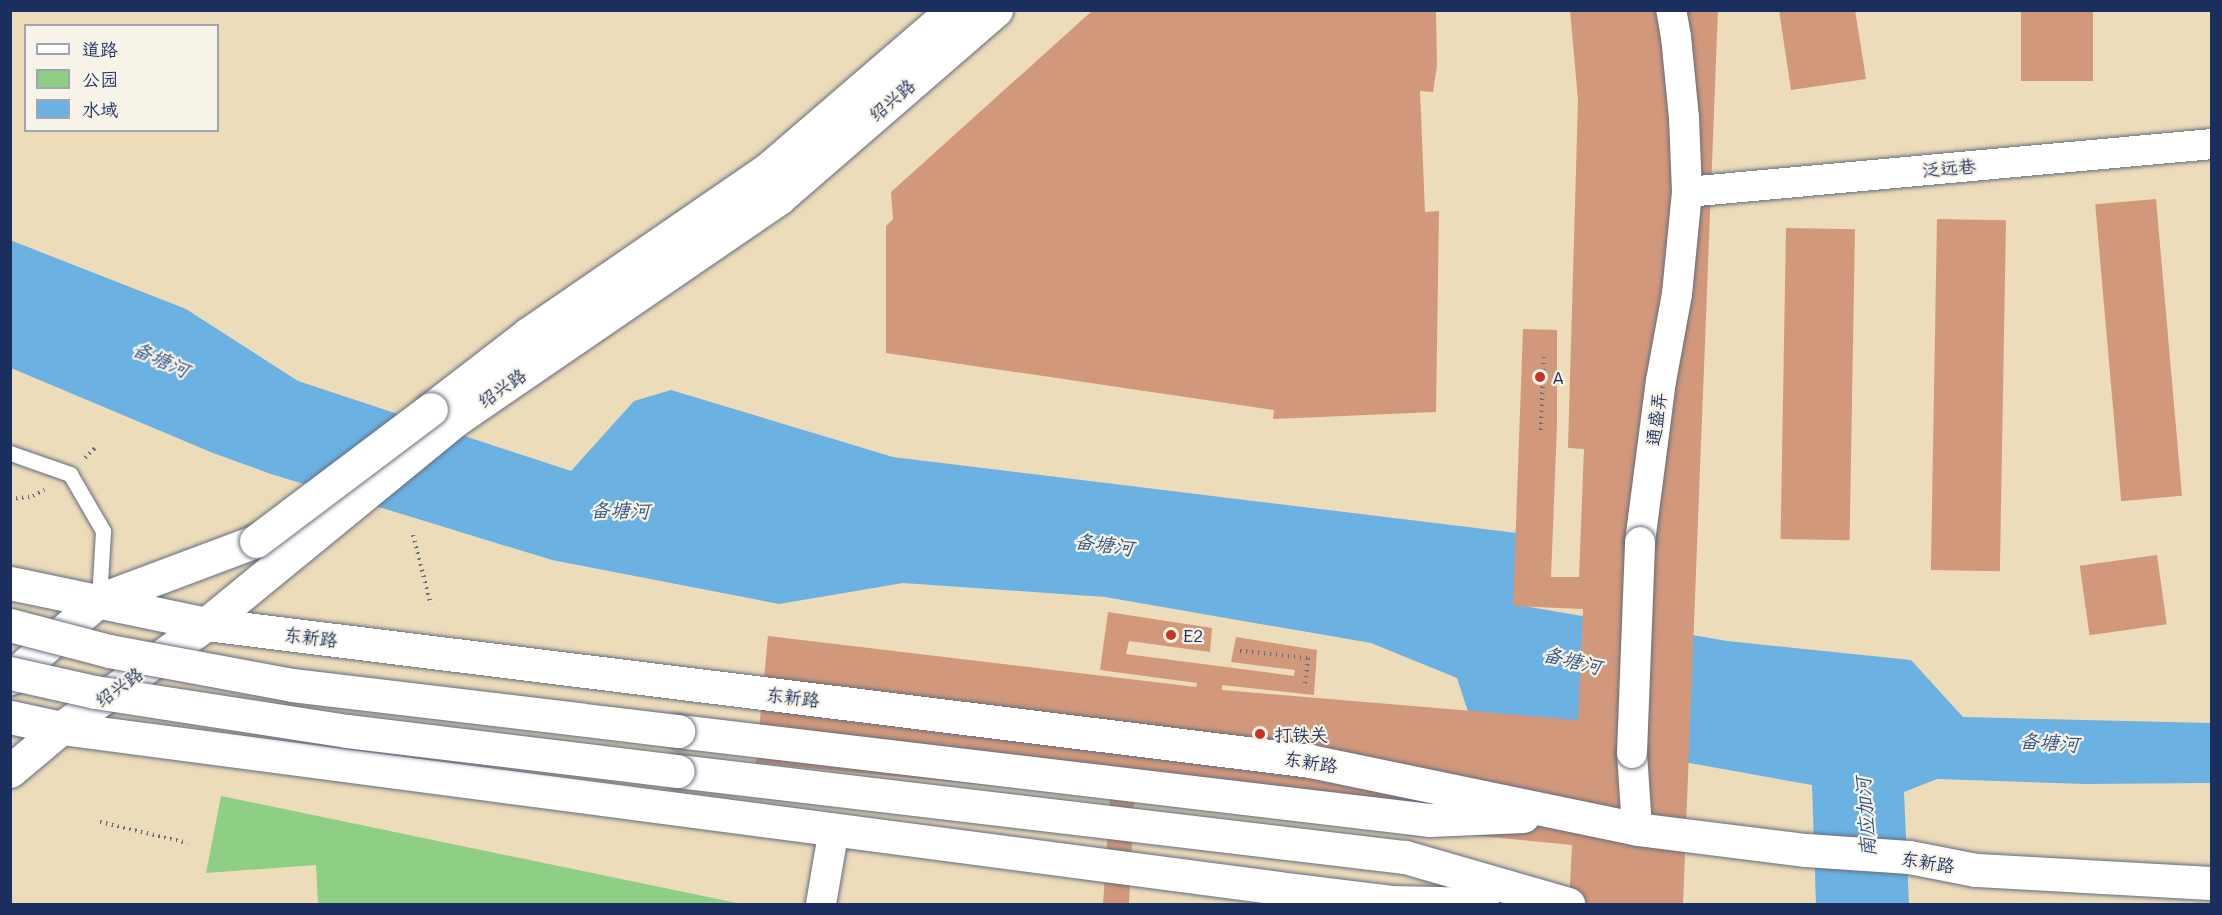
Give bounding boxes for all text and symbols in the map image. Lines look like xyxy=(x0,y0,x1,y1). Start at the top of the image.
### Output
legend xyxy=(24,24,219,132)
text: 道路 xyxy=(82,37,118,61)
text: 公园 xyxy=(82,67,118,91)
street label: 绍兴路 xyxy=(865,74,919,126)
text: 水域 xyxy=(82,97,118,121)
street label: 泛远巷 xyxy=(1921,155,1977,181)
water label: 备塘河 xyxy=(129,336,193,382)
street label: 绍兴路 xyxy=(474,364,530,412)
place label: A xyxy=(1552,366,1564,388)
marker: A xyxy=(1533,370,1547,384)
street label: 通盛弄 xyxy=(1642,391,1670,447)
water label: 备塘河 xyxy=(590,497,650,523)
water label: 备塘河 xyxy=(1073,528,1135,560)
street label: 东新路 xyxy=(283,623,339,651)
place label: E2 xyxy=(1183,624,1203,646)
marker: E2 xyxy=(1164,628,1178,642)
water label: 备塘河 xyxy=(1540,641,1604,679)
street label: 绍兴路 xyxy=(91,662,147,712)
street label: 东新路 xyxy=(765,683,821,711)
place label: 打铁关 xyxy=(1274,723,1328,745)
marker: 打铁关 xyxy=(1251,725,1269,743)
water label: 备塘河 xyxy=(2018,728,2080,756)
street label: 东新路 xyxy=(1283,747,1339,777)
water label: 南应加河 xyxy=(1850,776,1880,858)
street label: 东新路 xyxy=(1900,847,1956,877)

